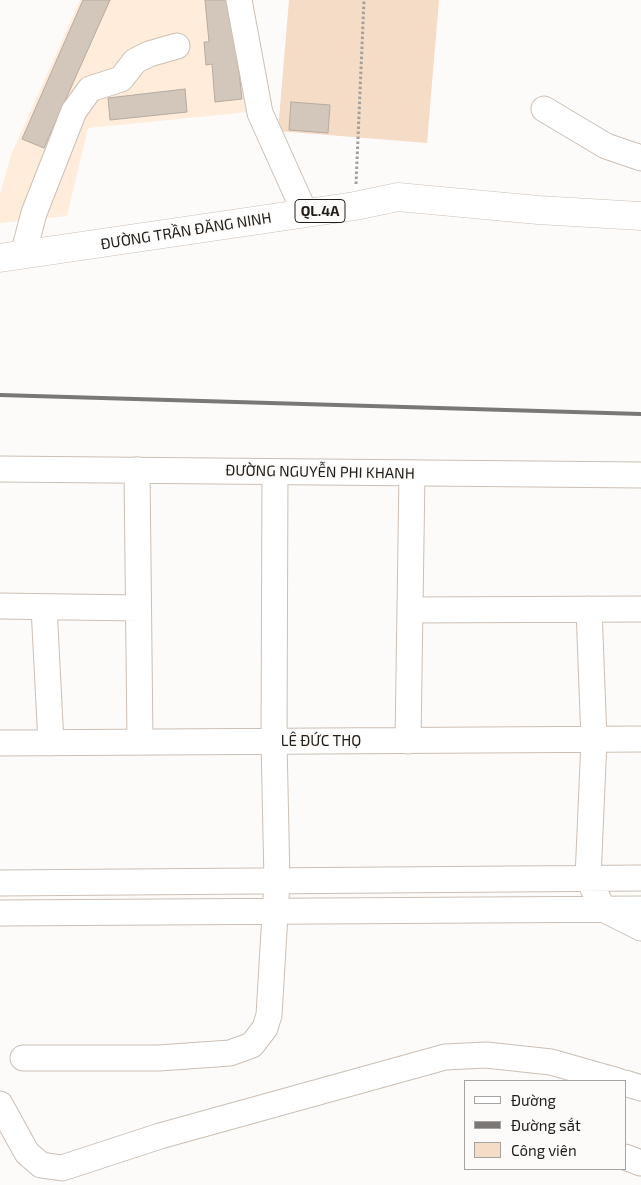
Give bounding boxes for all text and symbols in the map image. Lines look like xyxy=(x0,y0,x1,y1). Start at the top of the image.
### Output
road number: QL.4A xyxy=(295,200,345,222)
street label: ĐƯỜNG TRẦN ĐĂNG NINH xyxy=(99,209,273,253)
street label: ĐƯỜNG NGUYỄN PHI KHANH xyxy=(225,461,415,483)
street label: LÊ ĐỨC THỌ xyxy=(281,732,361,750)
legend xyxy=(463,1080,626,1170)
text: Đường xyxy=(511,1091,556,1109)
text: Đường sắt xyxy=(511,1116,581,1134)
text: Công viên xyxy=(511,1141,577,1159)

